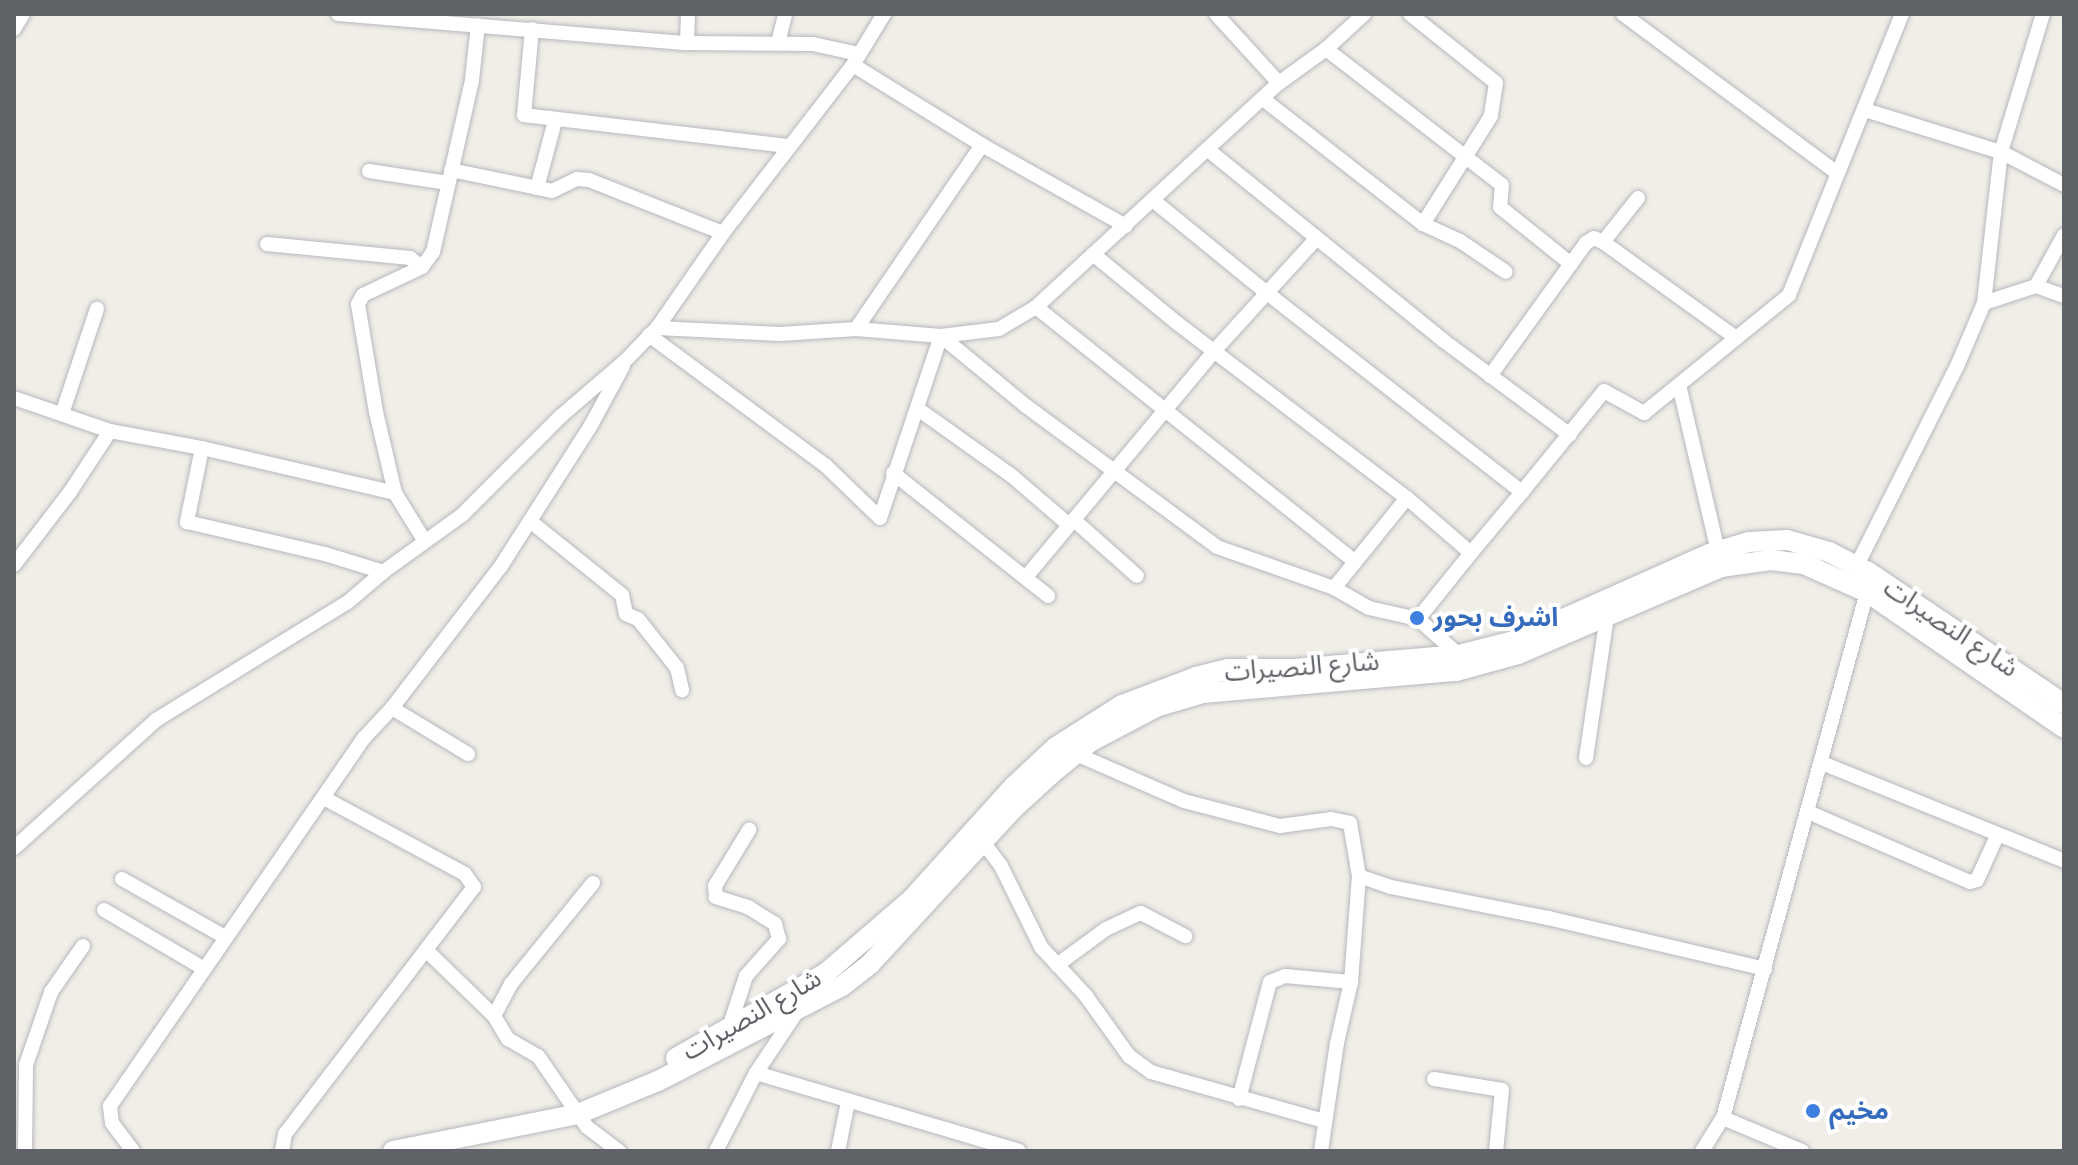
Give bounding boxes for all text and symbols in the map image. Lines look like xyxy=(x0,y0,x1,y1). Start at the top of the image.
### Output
street label: شارع النصيرات xyxy=(1878,572,2024,684)
place label: اشرف بحور xyxy=(1433,602,1558,634)
marker: اشرف بحور xyxy=(1408,609,1426,627)
street label: شارع النصيرات xyxy=(1223,646,1381,688)
street label: شارع النصيرات xyxy=(677,963,827,1067)
place label: مخيم xyxy=(1829,1095,1889,1127)
marker: مخيم xyxy=(1804,1102,1822,1120)

